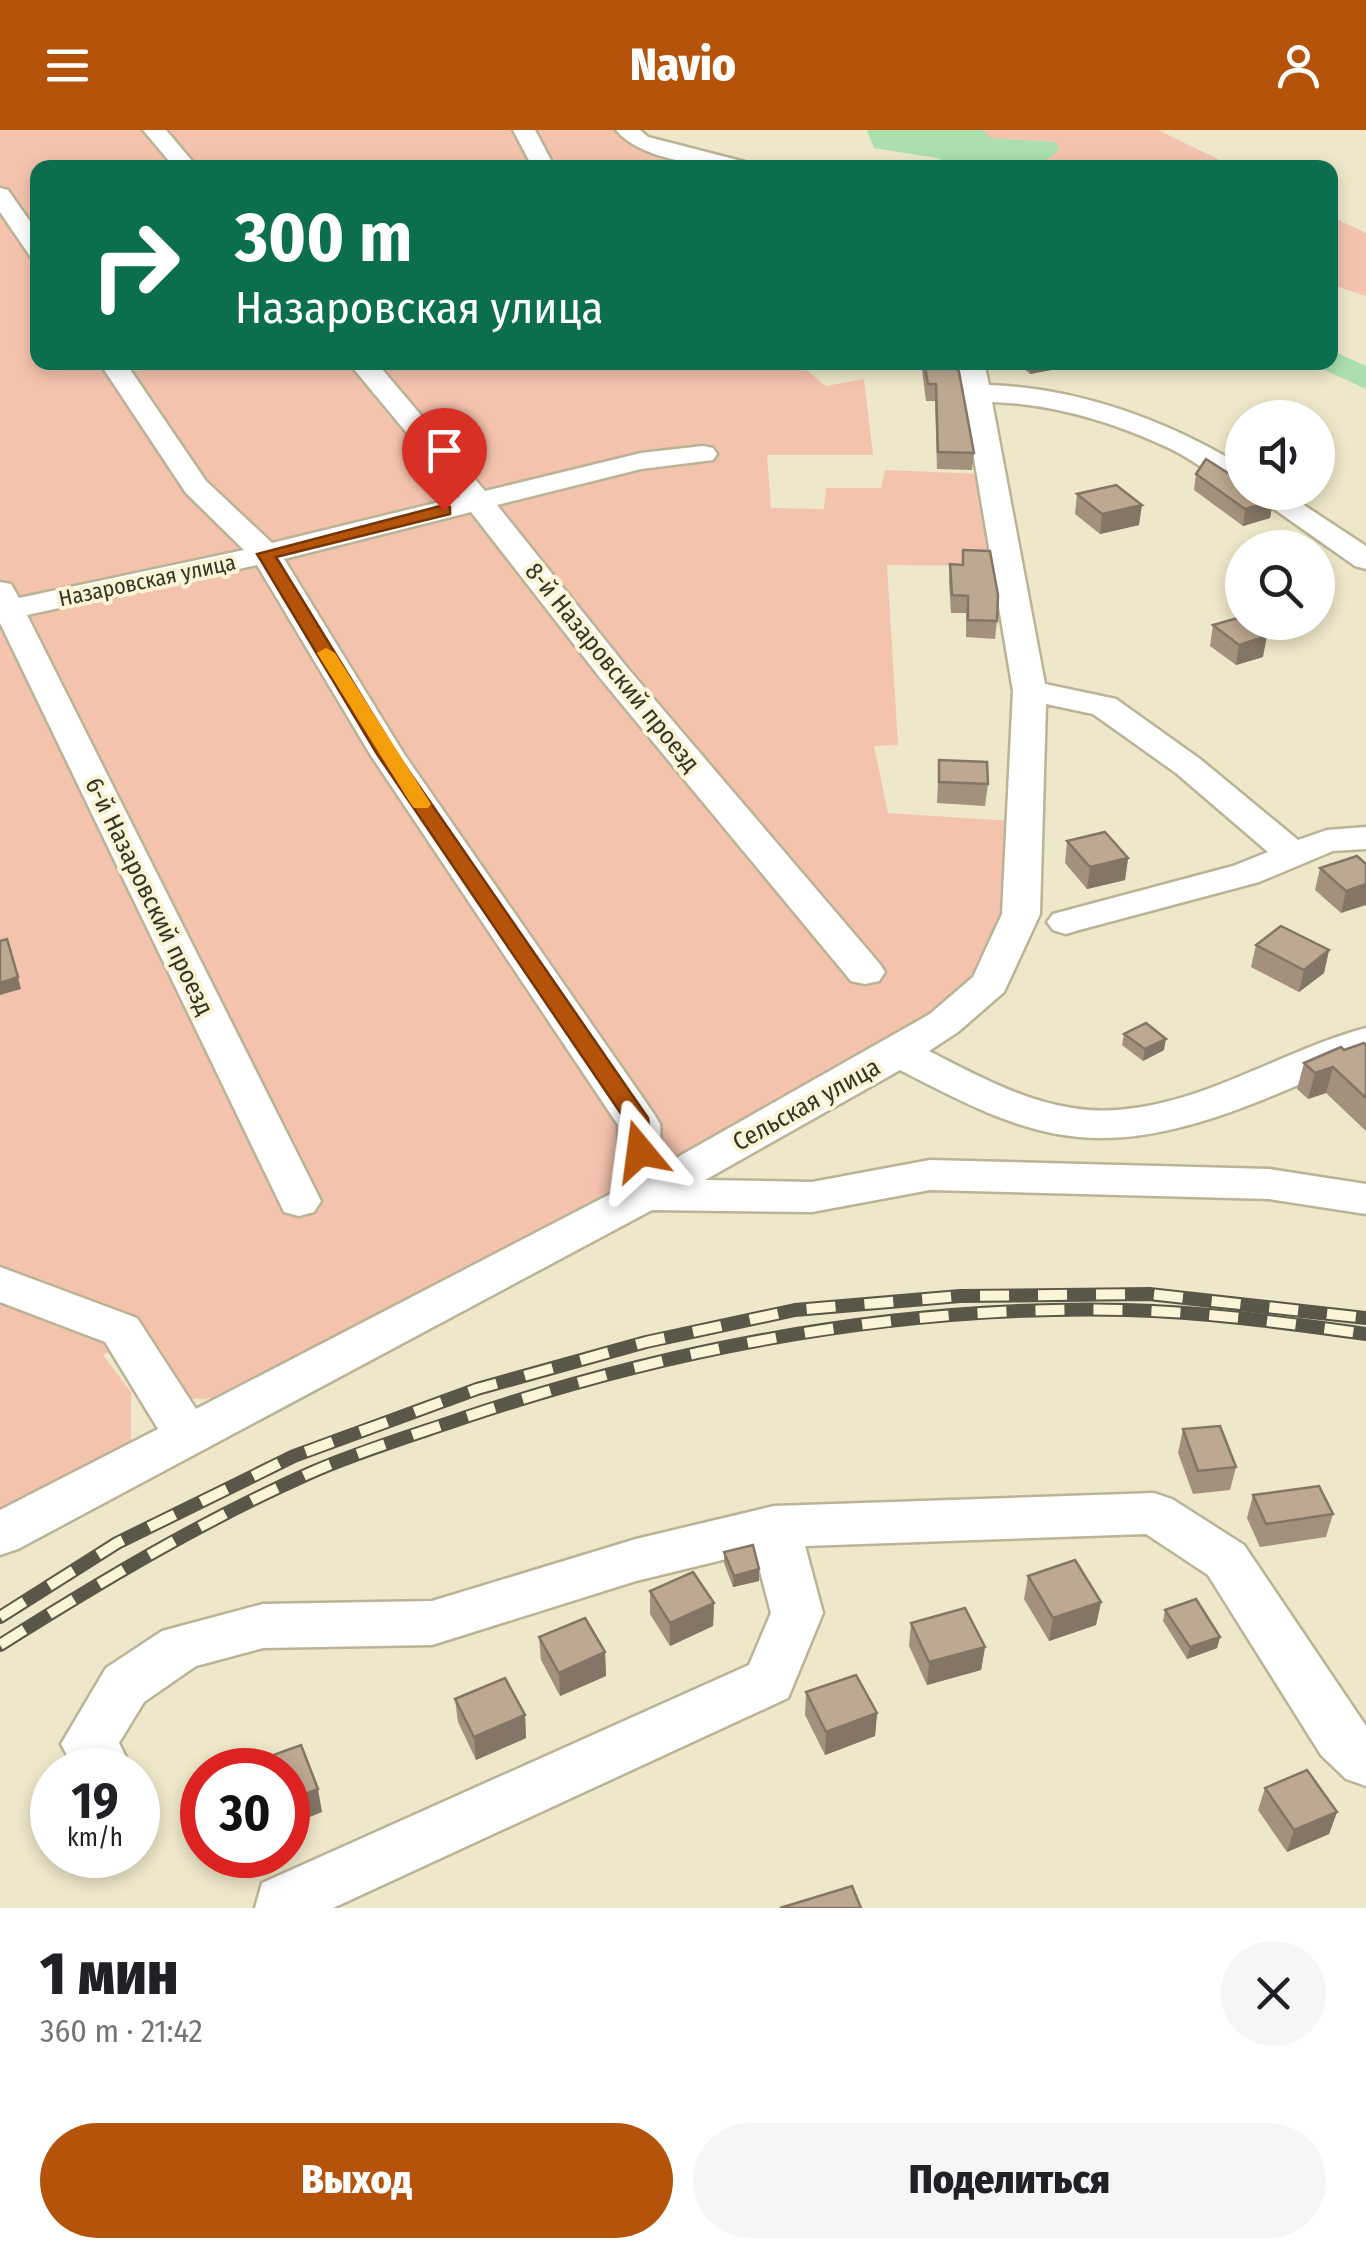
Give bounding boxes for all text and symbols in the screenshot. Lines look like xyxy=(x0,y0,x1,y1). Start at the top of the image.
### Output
icon: menu xyxy=(40,38,95,93)
text: Navio xyxy=(630,38,736,92)
icon: person xyxy=(1271,38,1326,93)
text: 300 m xyxy=(235,196,413,280)
icon: right xyxy=(70,200,200,330)
text: Назаровская улица xyxy=(235,281,603,335)
map controls xyxy=(1225,400,1335,640)
button: sound xyxy=(1225,400,1335,510)
pin xyxy=(402,408,487,511)
icon: arrive xyxy=(417,423,472,478)
button: search xyxy=(1225,530,1335,640)
street label: Назаровская улица xyxy=(56,549,238,612)
street label: 8-й Назаровский проезд xyxy=(519,557,706,778)
street label: 6-й Назаровский проезд xyxy=(79,773,220,1020)
street label: Сельская улица xyxy=(728,1052,885,1158)
position arrow xyxy=(588,1099,692,1203)
speed limit sign: 30 xyxy=(180,1748,310,1878)
text: 19 xyxy=(71,1771,118,1831)
text: km/h xyxy=(67,1823,123,1853)
text: 1 мин xyxy=(40,1938,179,2010)
button: close xyxy=(1221,1941,1326,2046)
text: 360 m · 21:42 xyxy=(40,2012,203,2050)
button: Выход xyxy=(40,2123,673,2238)
button: Поделиться xyxy=(693,2123,1326,2238)

